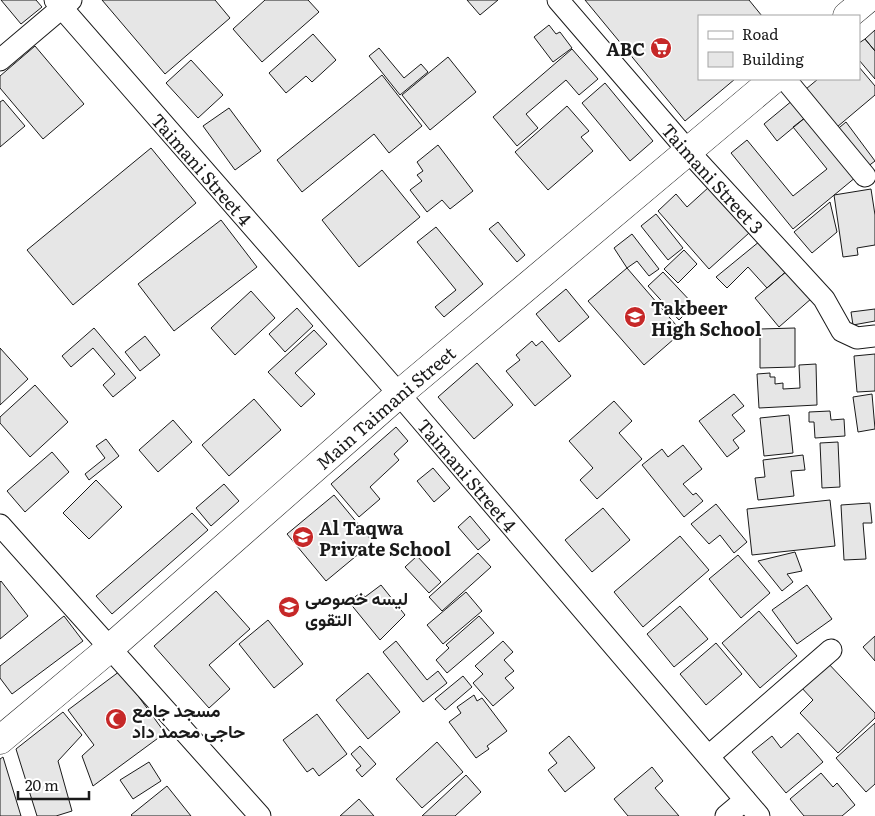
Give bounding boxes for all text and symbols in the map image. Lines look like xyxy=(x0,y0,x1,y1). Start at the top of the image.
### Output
legend xyxy=(698,15,860,80)
text: Road xyxy=(742,22,778,45)
place label: ABC xyxy=(606,35,645,62)
supermarket icon: ABC xyxy=(649,36,673,60)
text: Building xyxy=(742,47,804,70)
street label: Taimani Street 4 xyxy=(146,107,259,231)
street label: Taimani Street 3 xyxy=(656,116,771,239)
place label: Takbeer High School xyxy=(651,294,762,342)
school or university icon: Takbeer High School xyxy=(623,305,647,329)
street label: Main Taimani Street xyxy=(309,339,461,475)
street label: Taimani Street 4 xyxy=(412,412,524,537)
place label: Al Taqwa Private School xyxy=(319,514,451,562)
school or university icon: Al Taqwa Private School xyxy=(291,525,315,549)
place label: لیسه خصوصی التقوی xyxy=(305,584,408,632)
school or university icon: لیسه خصوصی التقوی xyxy=(277,595,301,619)
place label: مسجد جامع حاجی محمد داد xyxy=(132,696,245,744)
mosque icon: مسجد جامع حاجی محمد داد xyxy=(104,707,128,731)
scale bar xyxy=(18,768,89,800)
text: 20 m xyxy=(25,773,59,796)

